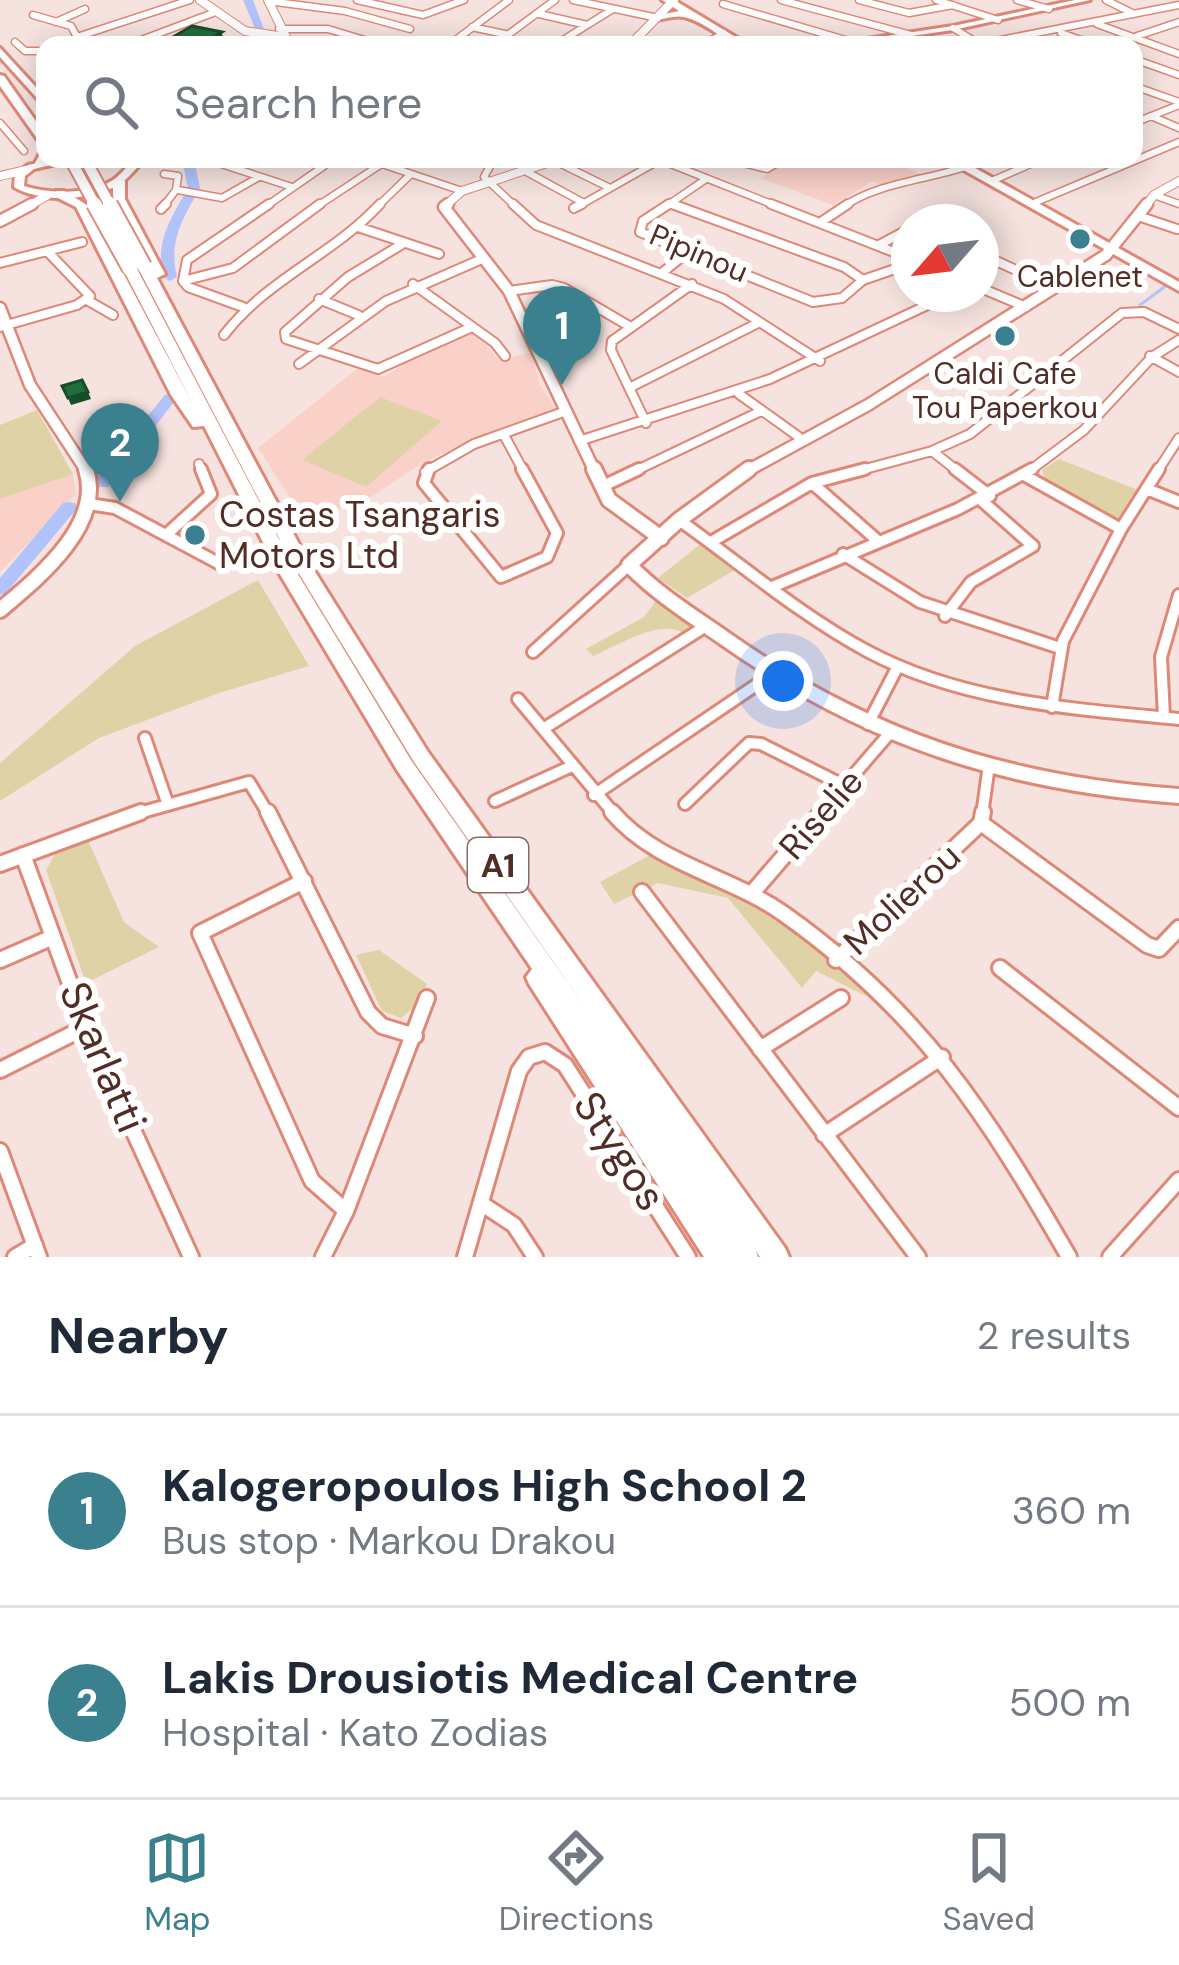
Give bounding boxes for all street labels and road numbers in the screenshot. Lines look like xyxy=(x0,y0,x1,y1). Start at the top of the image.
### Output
street label: Pipinou xyxy=(644,215,754,291)
street label: Riselie xyxy=(769,759,873,869)
street label: Molierou xyxy=(834,833,970,965)
road number: A1 xyxy=(468,838,528,892)
street label: Skarlatti xyxy=(47,973,159,1141)
street label: Stygos xyxy=(561,1081,679,1221)

